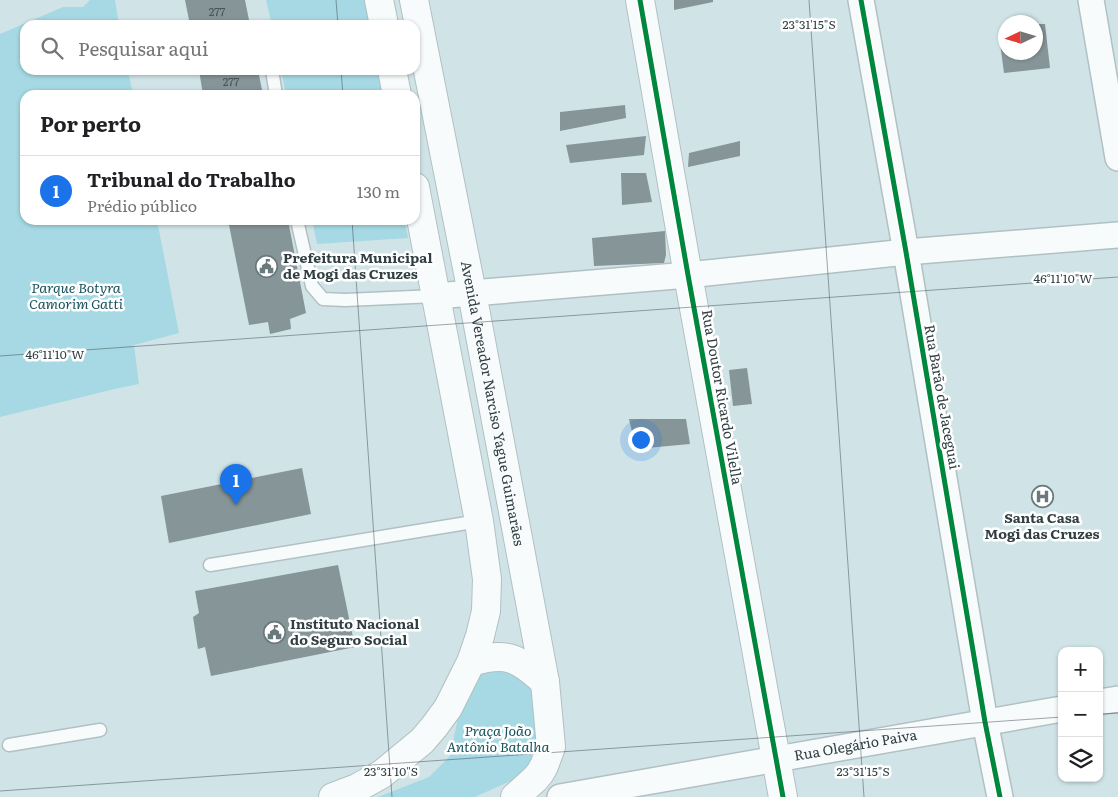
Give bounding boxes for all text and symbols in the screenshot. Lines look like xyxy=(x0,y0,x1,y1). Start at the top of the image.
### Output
house number: 277 xyxy=(209,3,226,19)
text: 23°31'15"S xyxy=(782,15,836,33)
north arrow xyxy=(998,15,1043,60)
search box xyxy=(20,20,420,75)
icon: search xyxy=(38,34,66,62)
text: Pesquisar aqui xyxy=(78,34,208,62)
house number: 277 xyxy=(223,73,240,89)
text: Por perto xyxy=(40,107,141,138)
text: Tribunal do Trabalho xyxy=(87,165,296,193)
text: 1 xyxy=(53,179,59,203)
text: 130 m xyxy=(357,179,400,203)
text: Prédio público xyxy=(87,193,197,217)
place label: Prefeitura Municipal de Mogi das Cruzes xyxy=(283,247,433,283)
public building icon: Prefeitura Municipal de Mogi das Cruzes xyxy=(255,254,279,278)
street label: Avenida Vereador Narciso Yague Guimarães xyxy=(457,259,530,547)
text: 46°11'10"W xyxy=(1034,269,1092,287)
park label: Parque Botyra Camorim Gatti xyxy=(29,277,124,313)
street label: Rua Doutor Ricardo Vilella xyxy=(698,308,748,486)
street label: Rua Barão de Jaceguai xyxy=(920,323,966,471)
text: 46°11'10"W xyxy=(26,345,84,363)
your location xyxy=(628,427,654,453)
pin: 1 xyxy=(220,464,252,505)
hospital icon: Santa Casa Mogi das Cruzes xyxy=(1030,484,1054,508)
place label: Santa Casa Mogi das Cruzes xyxy=(985,507,1099,543)
place label: Instituto Nacional do Seguro Social xyxy=(290,613,419,649)
public building icon: Instituto Nacional do Seguro Social xyxy=(262,620,286,644)
map controls xyxy=(1058,647,1103,782)
button: + xyxy=(1058,647,1103,692)
button: − xyxy=(1058,692,1103,737)
park label: Praça João Antônio Batalha xyxy=(446,720,550,756)
street label: Rua Olegário Paiva xyxy=(792,724,919,765)
button: layers xyxy=(1058,737,1103,782)
text: 23°31'10"S xyxy=(364,762,418,780)
text: 23°31'15"S xyxy=(836,762,890,780)

